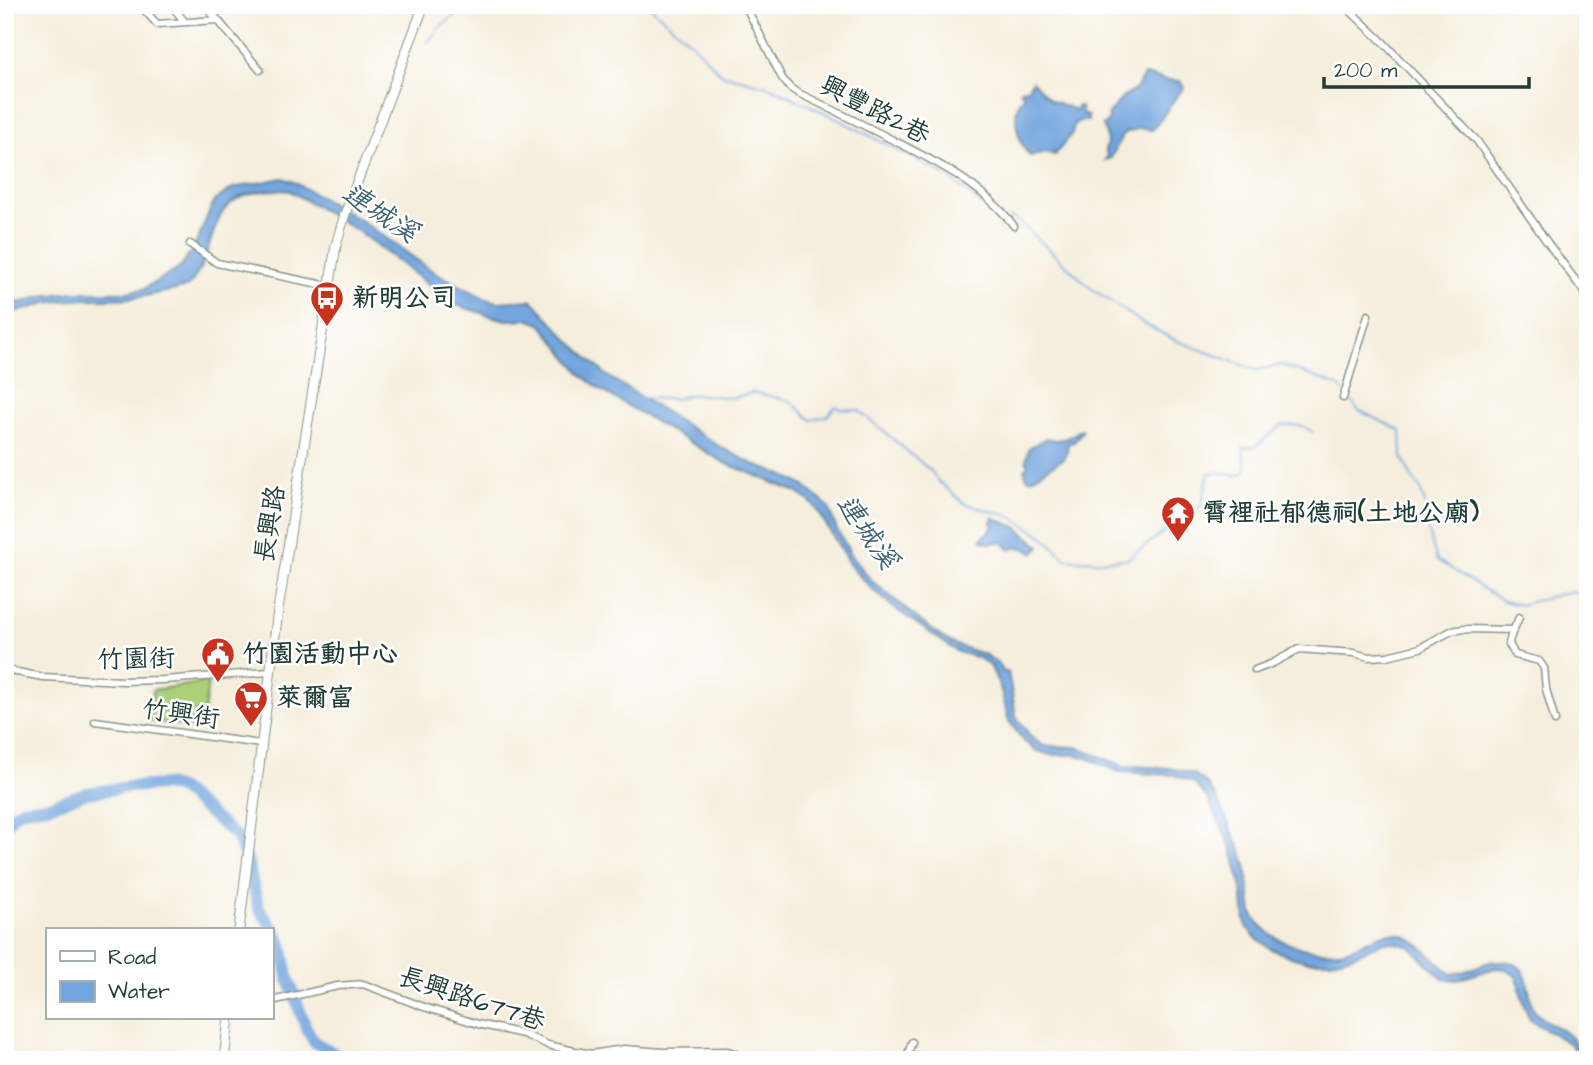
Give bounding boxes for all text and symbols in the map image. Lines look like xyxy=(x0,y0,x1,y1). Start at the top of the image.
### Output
scale bar xyxy=(1324,46,1528,90)
text: 200 m xyxy=(1334,56,1398,85)
street label: 興豐路2巷 xyxy=(814,67,936,153)
water label: 連城溪 xyxy=(334,174,428,253)
bus stop icon: 新明公司 xyxy=(308,279,346,328)
place label: 新明公司 xyxy=(352,280,456,316)
street label: 長興路 xyxy=(246,483,294,565)
water label: 連城溪 xyxy=(827,487,909,579)
temple icon: 霄裡社郁德祠(土地公廟) xyxy=(1159,494,1197,543)
place label: 霄裡社郁德祠(土地公廟) xyxy=(1202,495,1479,531)
public building icon: 竹園活動中心 xyxy=(199,635,237,684)
place label: 竹園活動中心 xyxy=(242,636,398,672)
street label: 竹園街 xyxy=(97,640,175,678)
supermarket icon: 萊爾富 xyxy=(232,679,270,728)
place label: 萊爾富 xyxy=(276,680,354,716)
street label: 竹興街 xyxy=(140,691,222,737)
legend xyxy=(46,928,273,1020)
text: Road xyxy=(108,943,156,972)
street label: 長興路677巷 xyxy=(394,958,550,1040)
text: Water xyxy=(108,977,170,1006)

